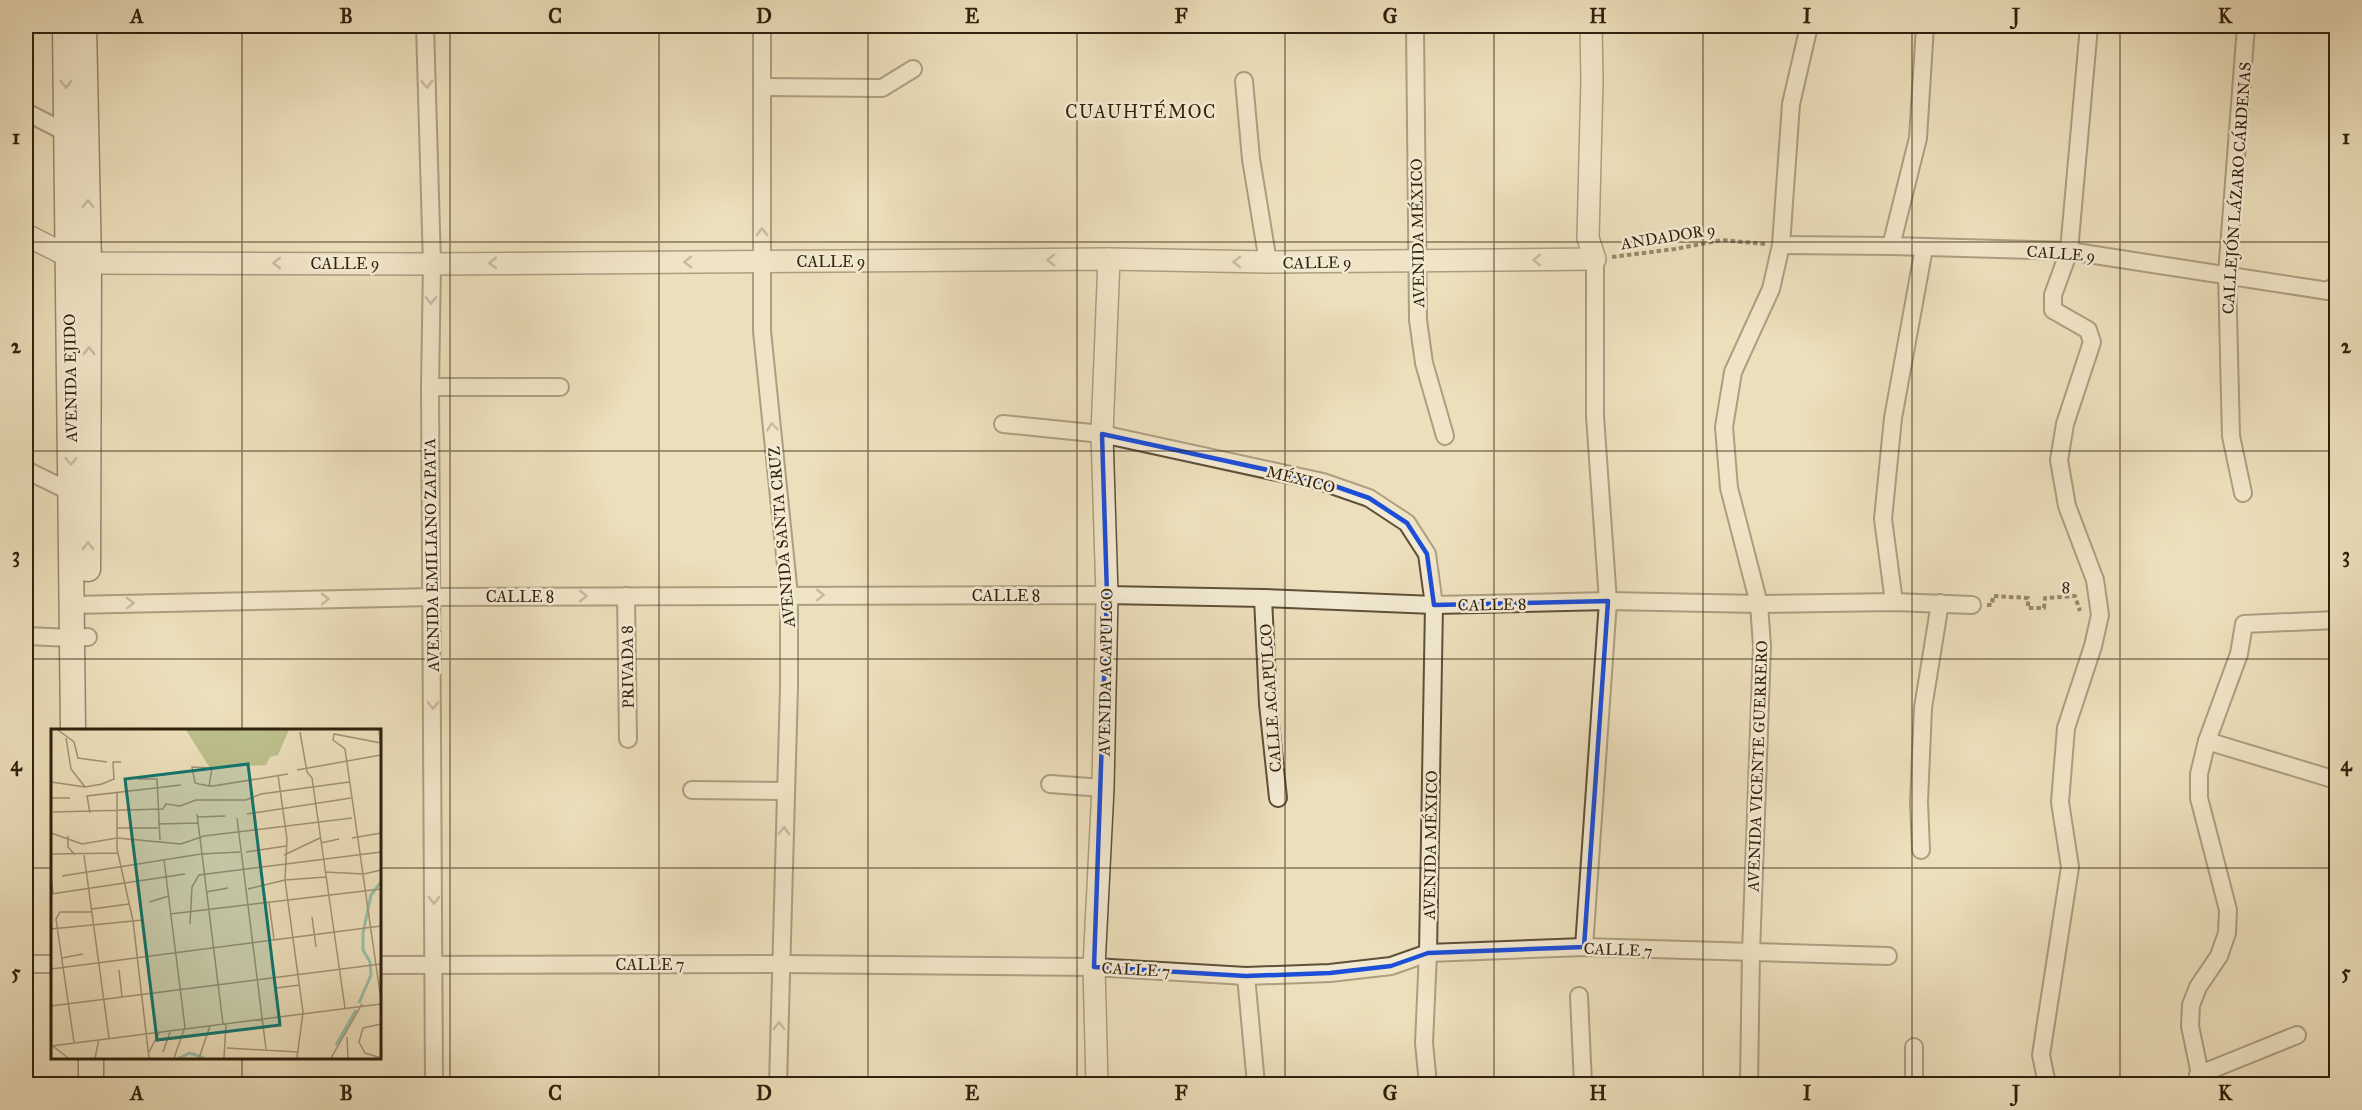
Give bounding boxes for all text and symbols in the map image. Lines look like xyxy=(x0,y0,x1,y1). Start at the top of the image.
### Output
text: A xyxy=(128,4,144,28)
text: B xyxy=(339,4,353,28)
text: C xyxy=(548,4,562,28)
text: D xyxy=(756,4,772,28)
text: E xyxy=(965,4,980,28)
text: F xyxy=(1174,4,1188,28)
text: G xyxy=(1383,4,1398,28)
text: H xyxy=(1589,4,1607,28)
text: I xyxy=(1803,4,1812,28)
text: J xyxy=(2009,4,2021,30)
text: K xyxy=(2218,4,2233,28)
street label: CALLEJÓN LÁZARO CÁRDENAS xyxy=(2216,61,2256,315)
one-way arrow xyxy=(60,79,72,88)
one-way arrow xyxy=(421,79,433,88)
district label: CUAUHTÉMOC xyxy=(1065,99,1217,123)
text: 1 xyxy=(12,125,20,149)
text: 1 xyxy=(2342,125,2350,149)
street label: AVENIDA MÉXICO xyxy=(1405,158,1428,309)
one-way arrow xyxy=(82,200,94,209)
street label: ANDADOR 9 xyxy=(1618,220,1717,253)
one-way arrow xyxy=(756,228,768,237)
street label: CALLE 9 xyxy=(2026,242,2096,265)
street label: CALLE 9 xyxy=(797,252,865,271)
street label: CALLE 9 xyxy=(1282,252,1352,273)
one-way arrow xyxy=(1532,253,1541,266)
street label: CALLE 9 xyxy=(311,254,379,273)
one-way arrow xyxy=(1046,254,1055,266)
one-way arrow xyxy=(1232,255,1241,268)
one-way arrow xyxy=(683,256,692,268)
one-way arrow xyxy=(272,257,281,269)
one-way arrow xyxy=(488,257,497,269)
one-way arrow xyxy=(425,295,437,304)
street label: AVENIDA EJIDO xyxy=(60,313,82,443)
text: 2 xyxy=(11,334,22,358)
text: 2 xyxy=(2341,334,2352,358)
one-way arrow xyxy=(83,347,95,356)
one-way arrow xyxy=(766,422,779,432)
street label: AVENIDA EMILIANO ZAPATA xyxy=(420,438,443,673)
street label: AVENIDA SANTA CRUZ xyxy=(764,446,799,629)
one-way arrow xyxy=(65,457,77,466)
street label: MÉXICO xyxy=(1265,460,1338,497)
one-way arrow xyxy=(82,542,94,551)
text: 3 xyxy=(12,543,20,568)
text: 3 xyxy=(2342,543,2350,568)
street label: 8 xyxy=(2061,578,2071,597)
street label: CALLE 8 xyxy=(972,586,1040,605)
street label: CALLE 8 xyxy=(486,587,554,606)
street label: AVENIDA ACAPULCO xyxy=(1095,588,1116,757)
one-way arrow xyxy=(816,589,825,601)
one-way arrow xyxy=(579,590,588,602)
one-way arrow xyxy=(321,593,330,605)
street label: CALLE 8 xyxy=(1457,594,1527,615)
one-way arrow xyxy=(126,597,135,609)
street label: CALLE ACAPULCO xyxy=(1256,623,1285,773)
street label: PRIVADA 8 xyxy=(617,625,638,709)
street label: AVENIDA VICENTE GUERRERO xyxy=(1744,640,1771,893)
one-way arrow xyxy=(427,700,439,709)
inset map xyxy=(51,729,381,1059)
text: 4 xyxy=(10,752,22,777)
text: 4 xyxy=(2340,752,2352,777)
street label: AVENIDA MÉXICO xyxy=(1418,770,1441,921)
one-way arrow xyxy=(778,827,790,836)
one-way arrow xyxy=(428,895,440,904)
street label: CALLE 7 xyxy=(1583,939,1653,960)
street label: CALLE 7 xyxy=(616,955,684,974)
street label: CALLE 7 xyxy=(1101,958,1171,981)
text: 5 xyxy=(11,960,21,984)
text: 5 xyxy=(2341,960,2351,984)
one-way arrow xyxy=(773,1022,785,1031)
text: A xyxy=(128,1081,144,1105)
text: B xyxy=(339,1081,353,1105)
text: C xyxy=(548,1081,562,1105)
text: D xyxy=(756,1081,772,1105)
text: E xyxy=(965,1081,980,1105)
text: F xyxy=(1174,1081,1188,1105)
text: G xyxy=(1383,1081,1398,1105)
text: H xyxy=(1589,1081,1607,1105)
text: I xyxy=(1803,1081,1812,1105)
text: J xyxy=(2009,1081,2021,1107)
text: K xyxy=(2218,1081,2233,1105)

